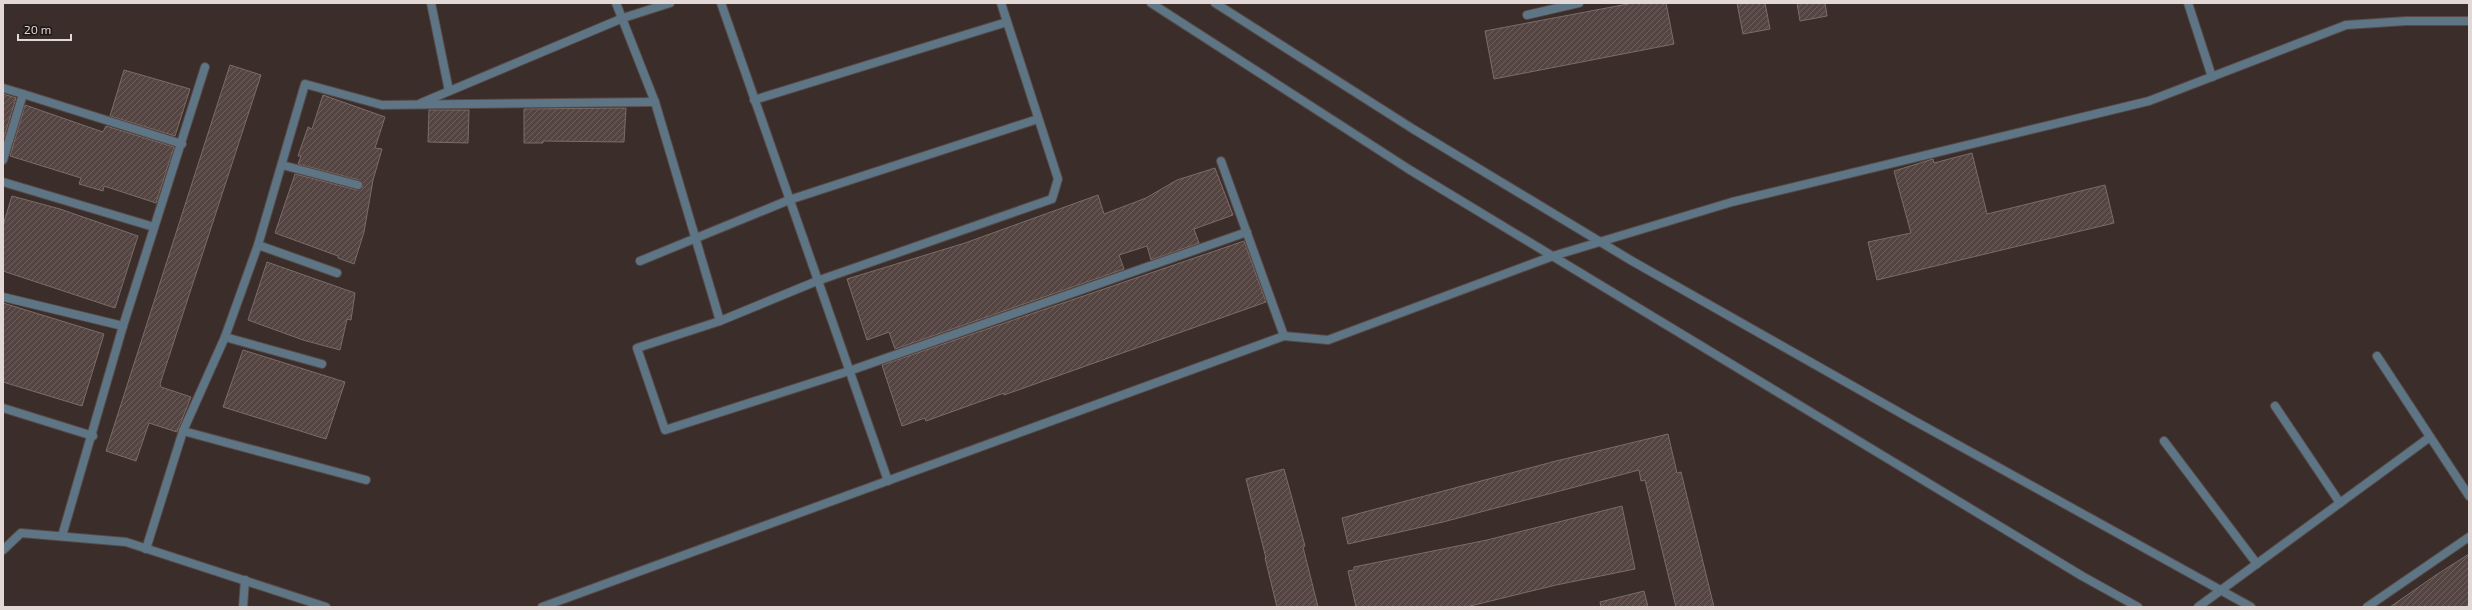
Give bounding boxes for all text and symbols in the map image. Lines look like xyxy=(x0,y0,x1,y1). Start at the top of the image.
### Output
scale bar xyxy=(18,16,71,42)
text: 20 m xyxy=(24,22,51,36)

